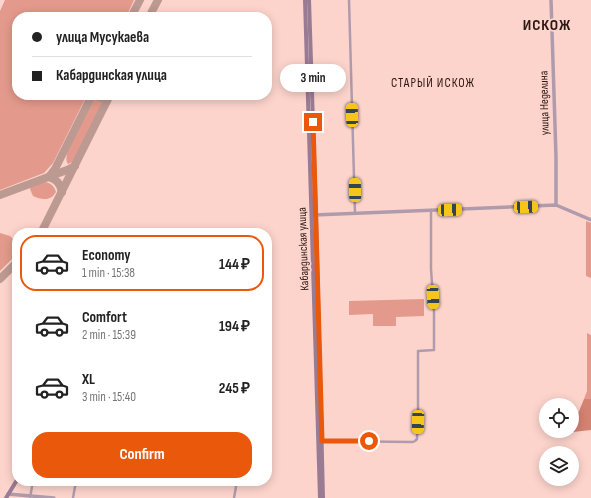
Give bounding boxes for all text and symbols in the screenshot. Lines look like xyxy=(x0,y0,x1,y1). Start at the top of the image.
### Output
district label: ИСКОЖ xyxy=(523,16,571,35)
text: улица Мусукаева xyxy=(56,28,149,47)
callout: 3 min xyxy=(280,64,346,92)
text: Кабардинская улица xyxy=(56,66,167,85)
text: 3 min xyxy=(301,70,325,86)
street label: улица Неделина xyxy=(536,70,553,136)
district label: СТАРЫЙ ИСКОЖ xyxy=(391,75,475,91)
car xyxy=(346,103,358,127)
route end xyxy=(304,113,322,131)
car xyxy=(349,178,361,202)
car xyxy=(514,200,538,214)
car xyxy=(438,204,462,216)
street label: Кабардинская улица xyxy=(295,207,312,291)
icon: car xyxy=(34,245,70,281)
text: Economy xyxy=(82,246,131,265)
text: 144 ₽ xyxy=(219,255,250,274)
text: 1 min · 15:38 xyxy=(82,265,135,281)
car xyxy=(426,285,440,309)
icon: car xyxy=(34,307,70,343)
text: Comfort xyxy=(82,308,127,327)
text: 194 ₽ xyxy=(219,317,250,336)
text: 2 min · 15:39 xyxy=(82,327,136,343)
icon: car xyxy=(34,369,70,405)
text: XL xyxy=(82,370,95,389)
text: 245 ₽ xyxy=(219,379,250,398)
text: 3 min · 15:40 xyxy=(82,389,136,405)
map controls xyxy=(539,398,579,486)
button: locate xyxy=(539,398,579,438)
car xyxy=(412,410,424,434)
button: Confirm xyxy=(32,432,252,478)
route start xyxy=(360,432,378,450)
button: layers xyxy=(539,446,579,486)

